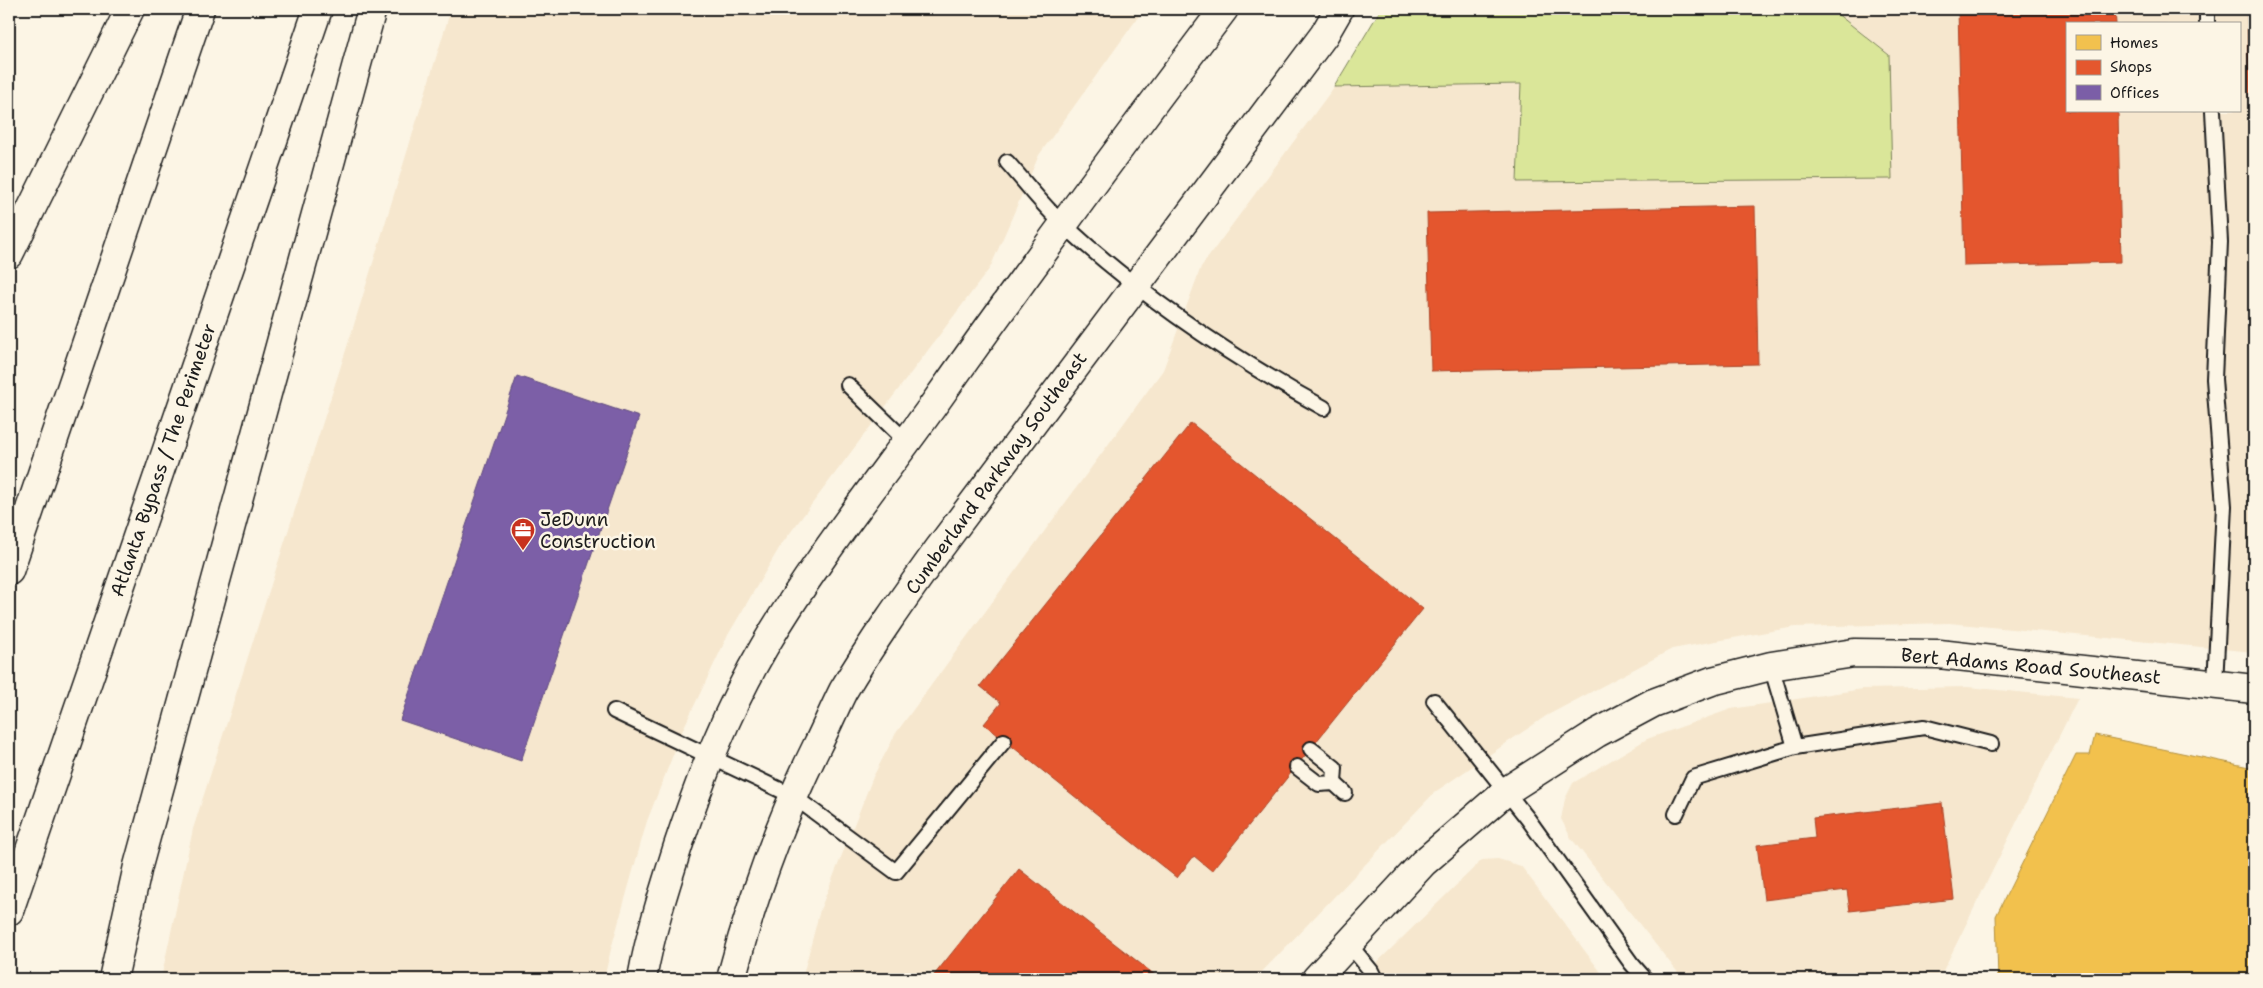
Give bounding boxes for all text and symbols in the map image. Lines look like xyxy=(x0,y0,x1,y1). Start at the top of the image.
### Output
legend xyxy=(2066,22,2240,112)
text: Homes xyxy=(2110,33,2158,53)
text: Shops xyxy=(2110,57,2152,77)
text: Offices xyxy=(2110,83,2159,103)
street label: Atlanta Bypass / The Perimeter xyxy=(104,320,222,600)
street label: Cumberland Parkway Southeast xyxy=(900,347,1092,599)
place label: JeDunn Construction xyxy=(540,507,656,554)
office icon: JeDunn Construction xyxy=(510,517,536,551)
street label: Bert Adams Road Southeast xyxy=(1900,642,2162,690)

